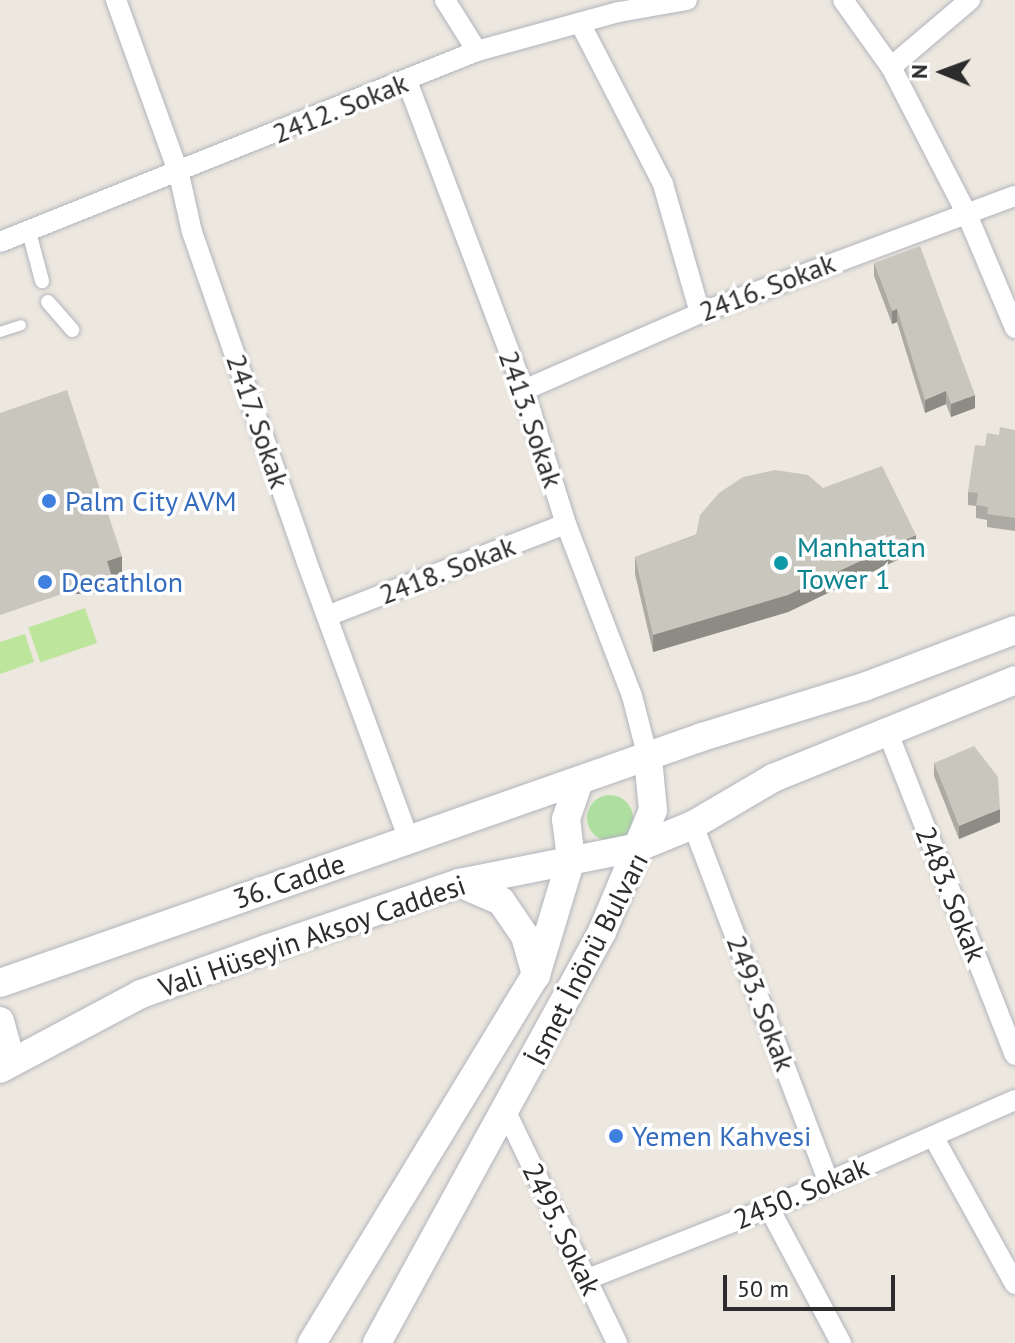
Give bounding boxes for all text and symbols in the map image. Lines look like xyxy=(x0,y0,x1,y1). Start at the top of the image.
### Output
north arrow xyxy=(903,32,983,112)
text: N xyxy=(905,64,933,79)
street label: 2412. Sokak xyxy=(266,65,414,151)
street label: 2416. Sokak xyxy=(693,245,841,329)
street label: 2413. Sokak xyxy=(491,345,571,493)
street label: 2417. Sokak xyxy=(219,348,297,494)
place label: Palm City AVM xyxy=(65,484,239,518)
marker: Palm City AVM xyxy=(40,492,58,510)
street label: 2418. Sokak xyxy=(373,528,521,612)
place label: Manhattan Tower 1 xyxy=(797,530,926,596)
marker: Manhattan Tower 1 xyxy=(772,554,790,572)
place label: Decathlon xyxy=(61,565,183,599)
marker: Decathlon xyxy=(36,573,54,591)
street label: 2483. Sokak xyxy=(908,820,994,968)
street label: 36. Cadde xyxy=(228,846,350,916)
street label: İsmet İnönü Bulvarı xyxy=(519,847,655,1071)
street label: Vali Hüseyin Aksoy Caddesi xyxy=(153,867,471,1005)
street label: 2493. Sokak xyxy=(719,929,803,1077)
place label: Yemen Kahvesi xyxy=(632,1119,811,1153)
marker: Yemen Kahvesi xyxy=(607,1127,625,1145)
street label: 2450. Sokak xyxy=(728,1149,874,1237)
street label: 2495. Sokak xyxy=(515,1156,609,1302)
scale bar xyxy=(727,1259,899,1309)
text: 50 m xyxy=(737,1273,789,1304)

